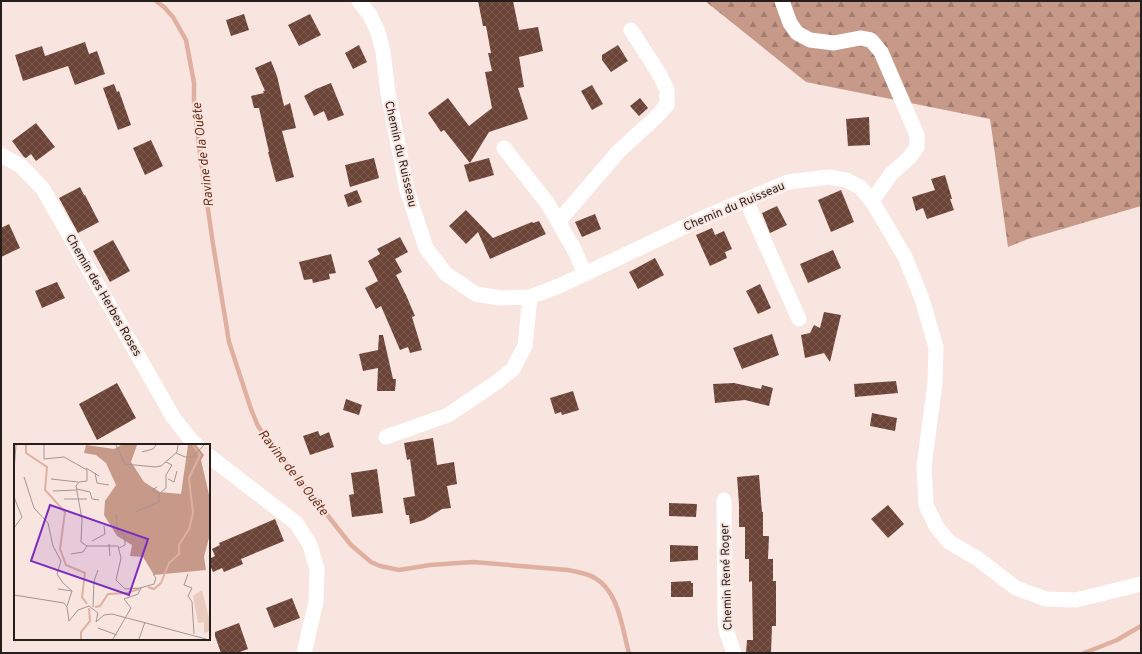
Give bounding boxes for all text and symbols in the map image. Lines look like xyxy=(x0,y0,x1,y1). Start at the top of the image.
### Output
street label: Chemin du Ruisseau xyxy=(380,100,420,209)
water label: Ravine de la Ouête xyxy=(190,102,218,208)
street label: Chemin du Ruisseau xyxy=(681,178,787,236)
street label: Chemin des Herbes Roses xyxy=(62,231,145,360)
water label: Ravine de la Ouête xyxy=(254,427,331,520)
inset map xyxy=(14,444,210,640)
street label: Chemin René Roger xyxy=(717,523,737,631)

